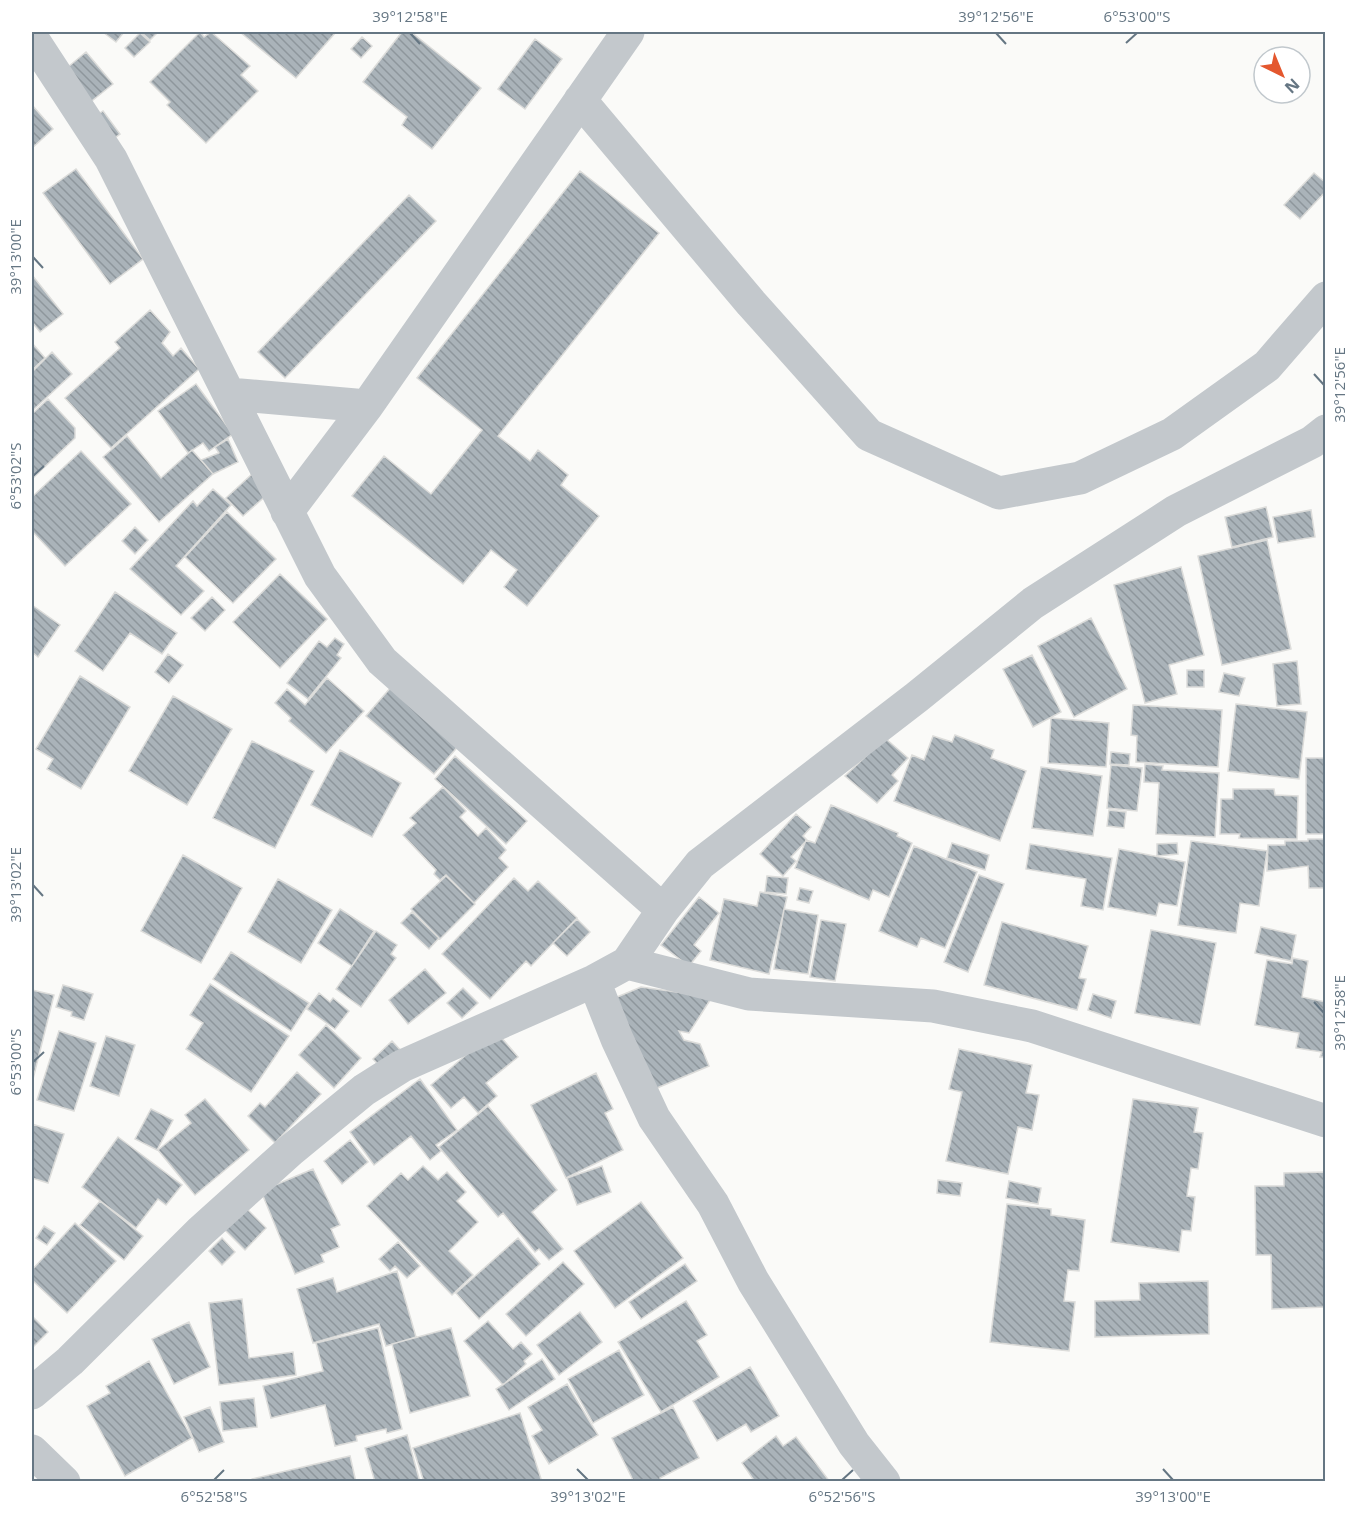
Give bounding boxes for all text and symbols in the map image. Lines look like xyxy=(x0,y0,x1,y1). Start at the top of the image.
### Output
text: 39°12'58"E xyxy=(372,6,448,26)
text: 39°12'56"E xyxy=(958,6,1034,26)
text: 6°53'00"S xyxy=(1104,6,1170,26)
north arrow xyxy=(1252,45,1312,105)
text: N xyxy=(1280,73,1304,98)
text: 39°13'00"E xyxy=(5,219,25,295)
text: 39°12'56"E xyxy=(1329,347,1349,423)
text: 6°53'02"S xyxy=(5,443,25,509)
text: 39°13'02"E xyxy=(5,847,25,923)
text: 39°12'58"E xyxy=(1329,975,1349,1051)
text: 6°53'00"S xyxy=(5,1029,25,1095)
text: 6°52'58"S xyxy=(181,1486,247,1506)
text: 39°13'02"E xyxy=(550,1486,626,1506)
text: 6°52'56"S xyxy=(809,1486,875,1506)
text: 39°13'00"E xyxy=(1135,1486,1211,1506)

